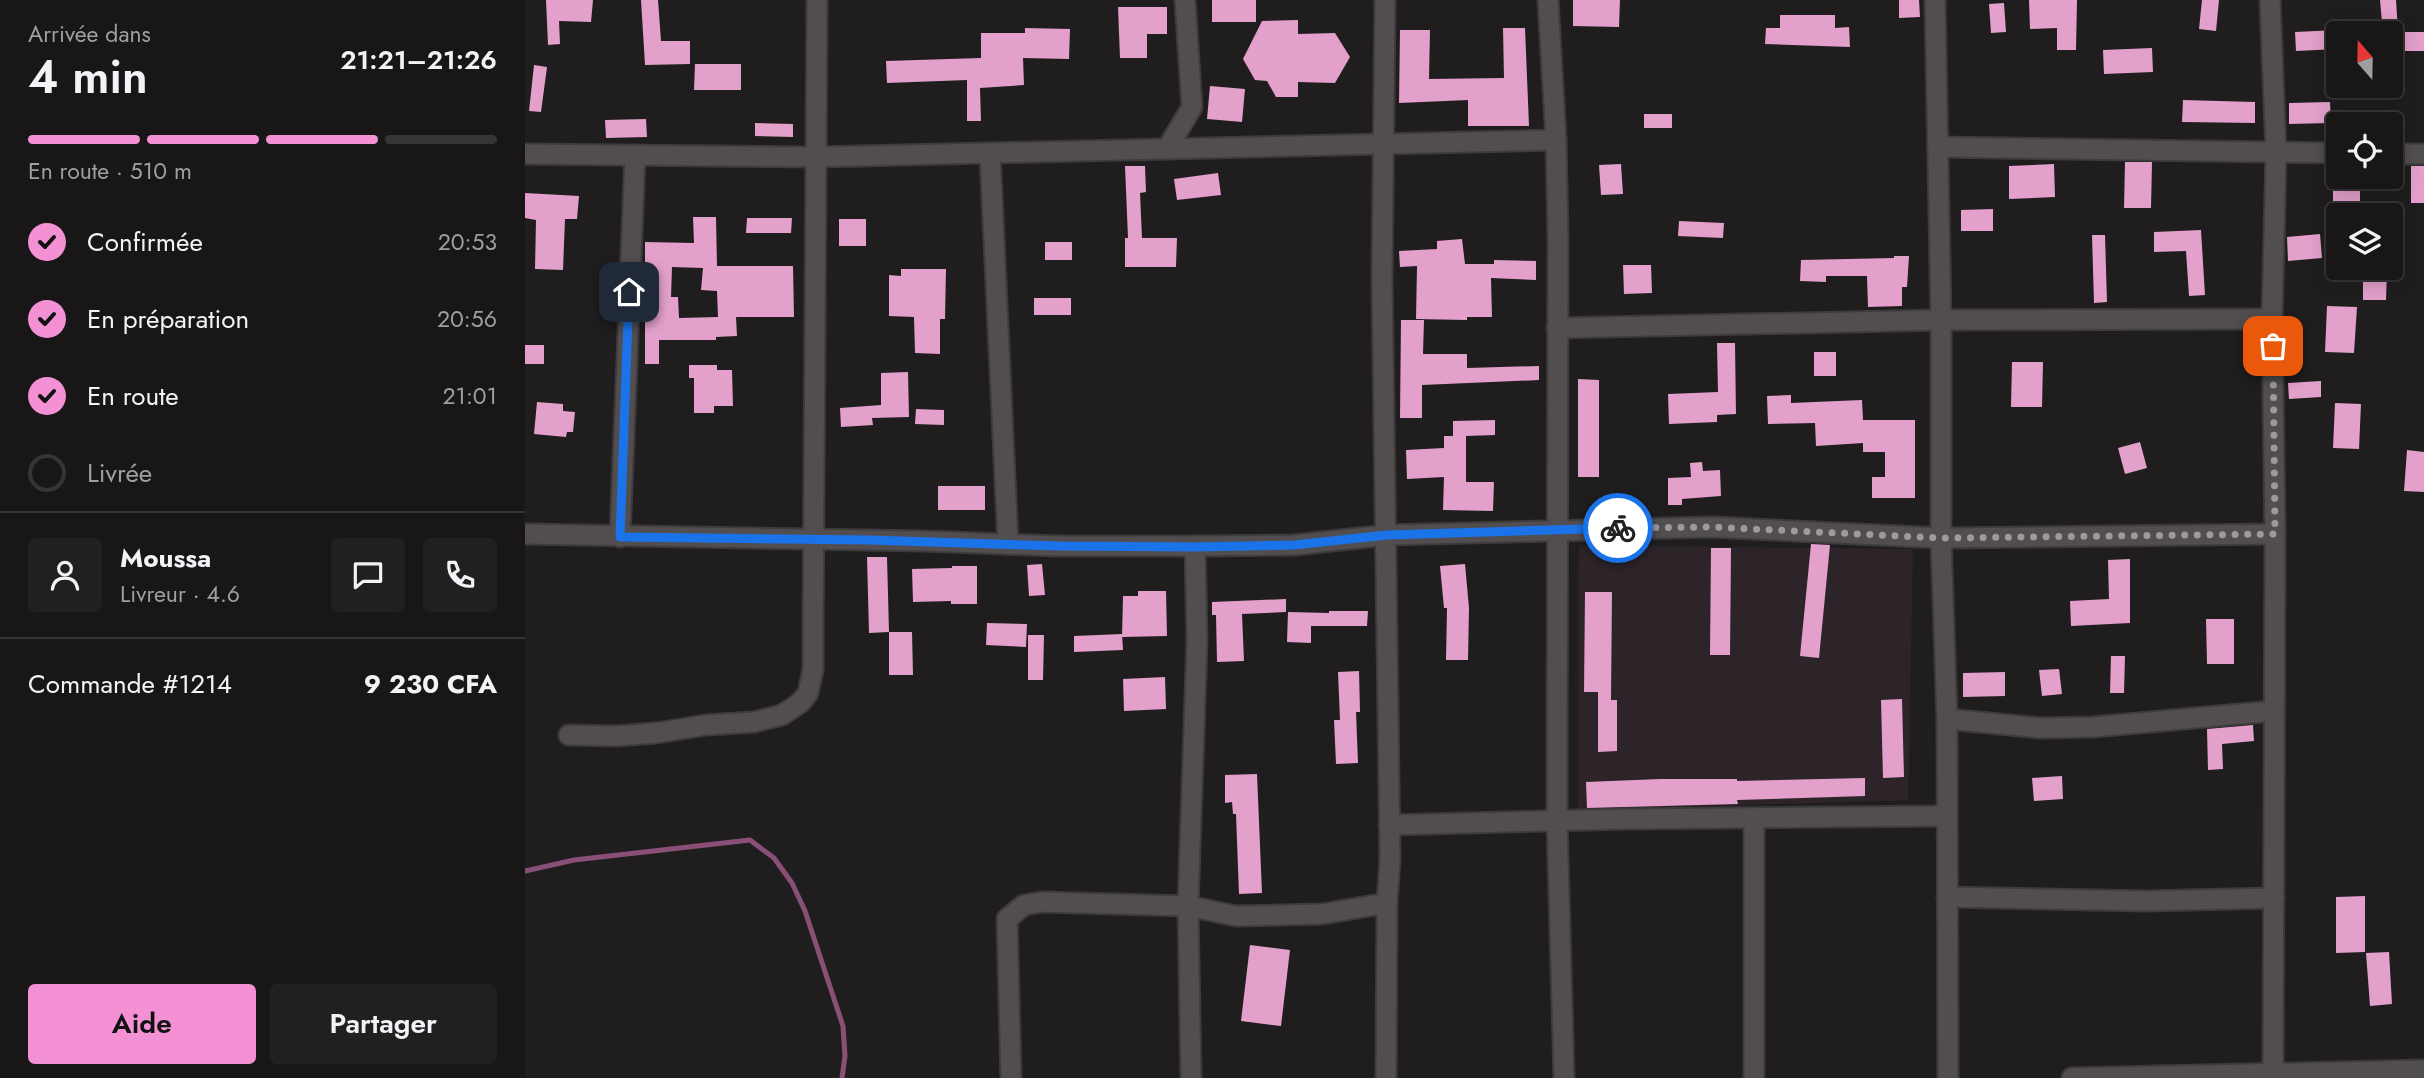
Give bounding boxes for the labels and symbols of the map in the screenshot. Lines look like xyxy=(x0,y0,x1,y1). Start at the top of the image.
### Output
north arrow xyxy=(2326,21,2403,98)
pin xyxy=(599,262,659,322)
pin xyxy=(2243,316,2303,376)
courier xyxy=(1583,493,1653,563)

